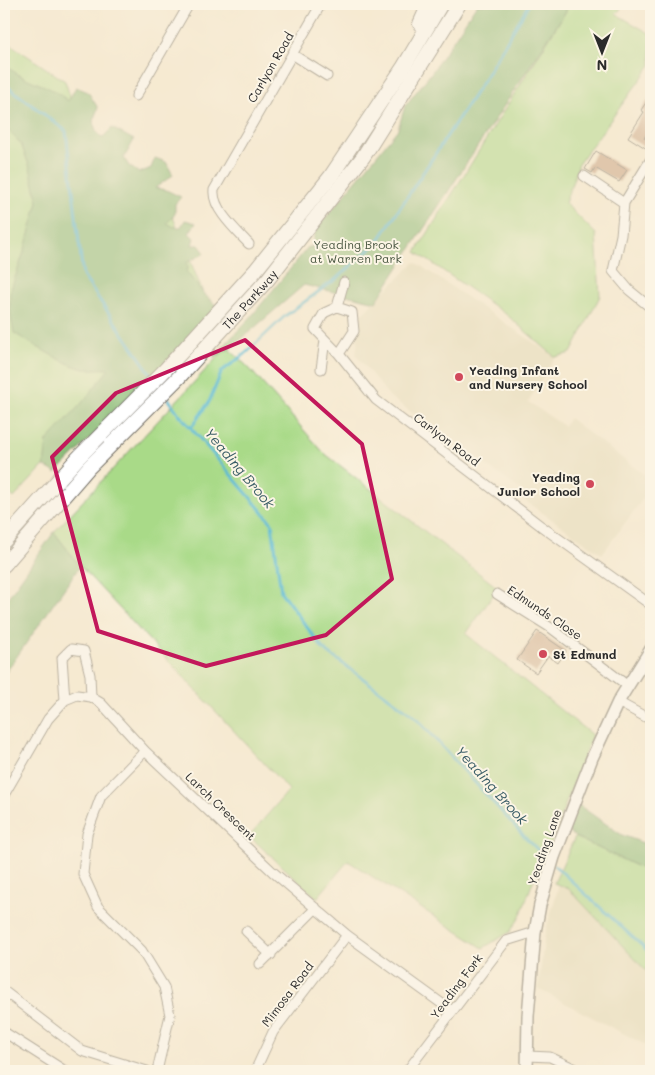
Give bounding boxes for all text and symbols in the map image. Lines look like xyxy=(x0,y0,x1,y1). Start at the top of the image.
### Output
north arrow xyxy=(578,28,628,78)
street label: Carlyon Road xyxy=(243,29,297,105)
text: N xyxy=(597,56,607,75)
park label: Yeading Brook at Warren Park xyxy=(310,236,402,266)
street label: The Parkway xyxy=(218,266,281,332)
place label: Yeading Infant and Nursery School xyxy=(469,362,587,392)
marker: Yeading Infant and Nursery School xyxy=(453,371,465,383)
street label: Carlyon Road xyxy=(411,409,484,469)
water label: Yeading Brook xyxy=(201,424,280,513)
place label: Yeading Junior School xyxy=(497,469,580,499)
marker: Yeading Junior School xyxy=(584,478,596,490)
street label: Edmunds Close xyxy=(505,581,585,643)
place label: St Edmund xyxy=(553,646,617,662)
marker: St Edmund xyxy=(537,648,549,660)
water label: Yeading Brook xyxy=(452,742,533,829)
street label: Larch Crescent xyxy=(182,768,260,844)
street label: Yeading Lane xyxy=(524,807,564,887)
street label: Yeading Fork xyxy=(426,950,486,1022)
street label: Mimosa Road xyxy=(257,958,317,1030)

